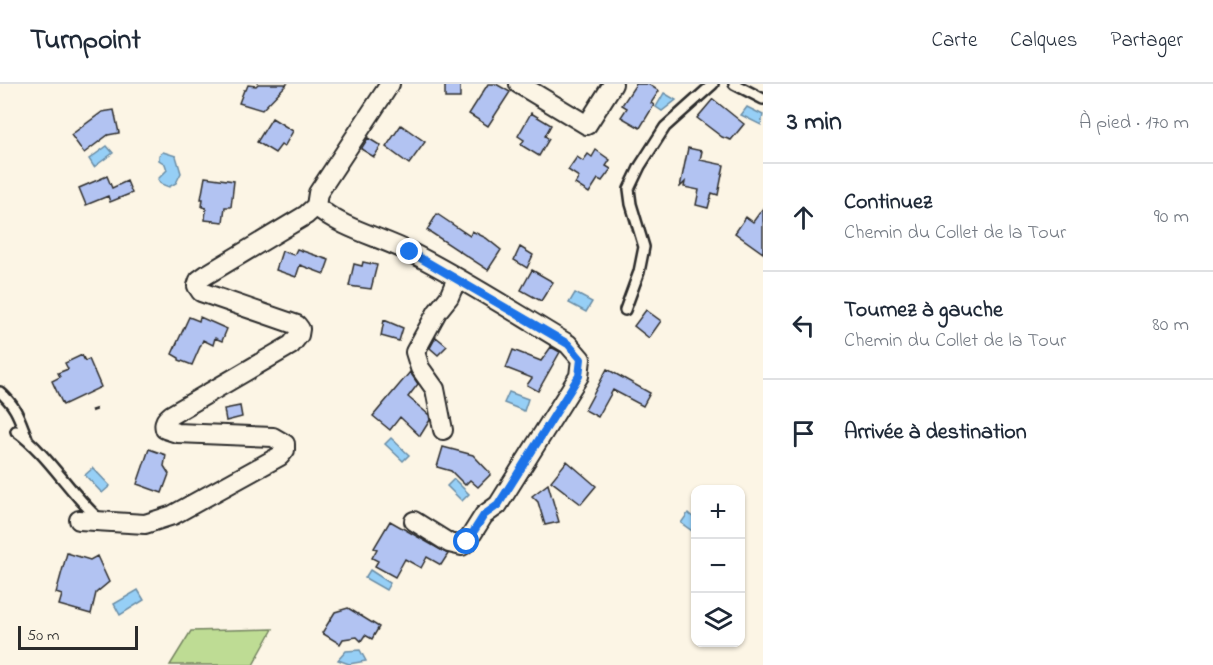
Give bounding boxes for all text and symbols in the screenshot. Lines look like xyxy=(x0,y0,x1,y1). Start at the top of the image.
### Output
text: Turnpoint xyxy=(30,21,141,62)
text: Carte xyxy=(931,26,977,56)
text: Calques xyxy=(1010,26,1077,56)
text: Partager xyxy=(1110,26,1183,56)
text: 3 min xyxy=(787,104,842,142)
text: À pied · 170 m xyxy=(1079,109,1189,138)
text: Continuez xyxy=(844,187,932,219)
icon: ahead xyxy=(787,201,820,234)
text: 90 m xyxy=(1154,203,1189,232)
text: Chemin du Collet de la Tour xyxy=(844,219,1066,248)
route end xyxy=(396,238,422,264)
text: Tournez à gauche xyxy=(844,295,1003,327)
icon: left xyxy=(787,309,820,342)
text: 80 m xyxy=(1152,311,1189,340)
text: Chemin du Collet de la Tour xyxy=(844,327,1066,356)
icon: arrive xyxy=(787,417,820,450)
text: Arrivée à destination xyxy=(844,417,1027,449)
map controls xyxy=(691,485,745,647)
button: + xyxy=(691,485,745,539)
route start xyxy=(453,528,479,554)
button: − xyxy=(691,539,745,593)
button: layers xyxy=(691,593,745,647)
scale bar xyxy=(18,623,138,650)
text: 50 m xyxy=(27,624,59,648)

